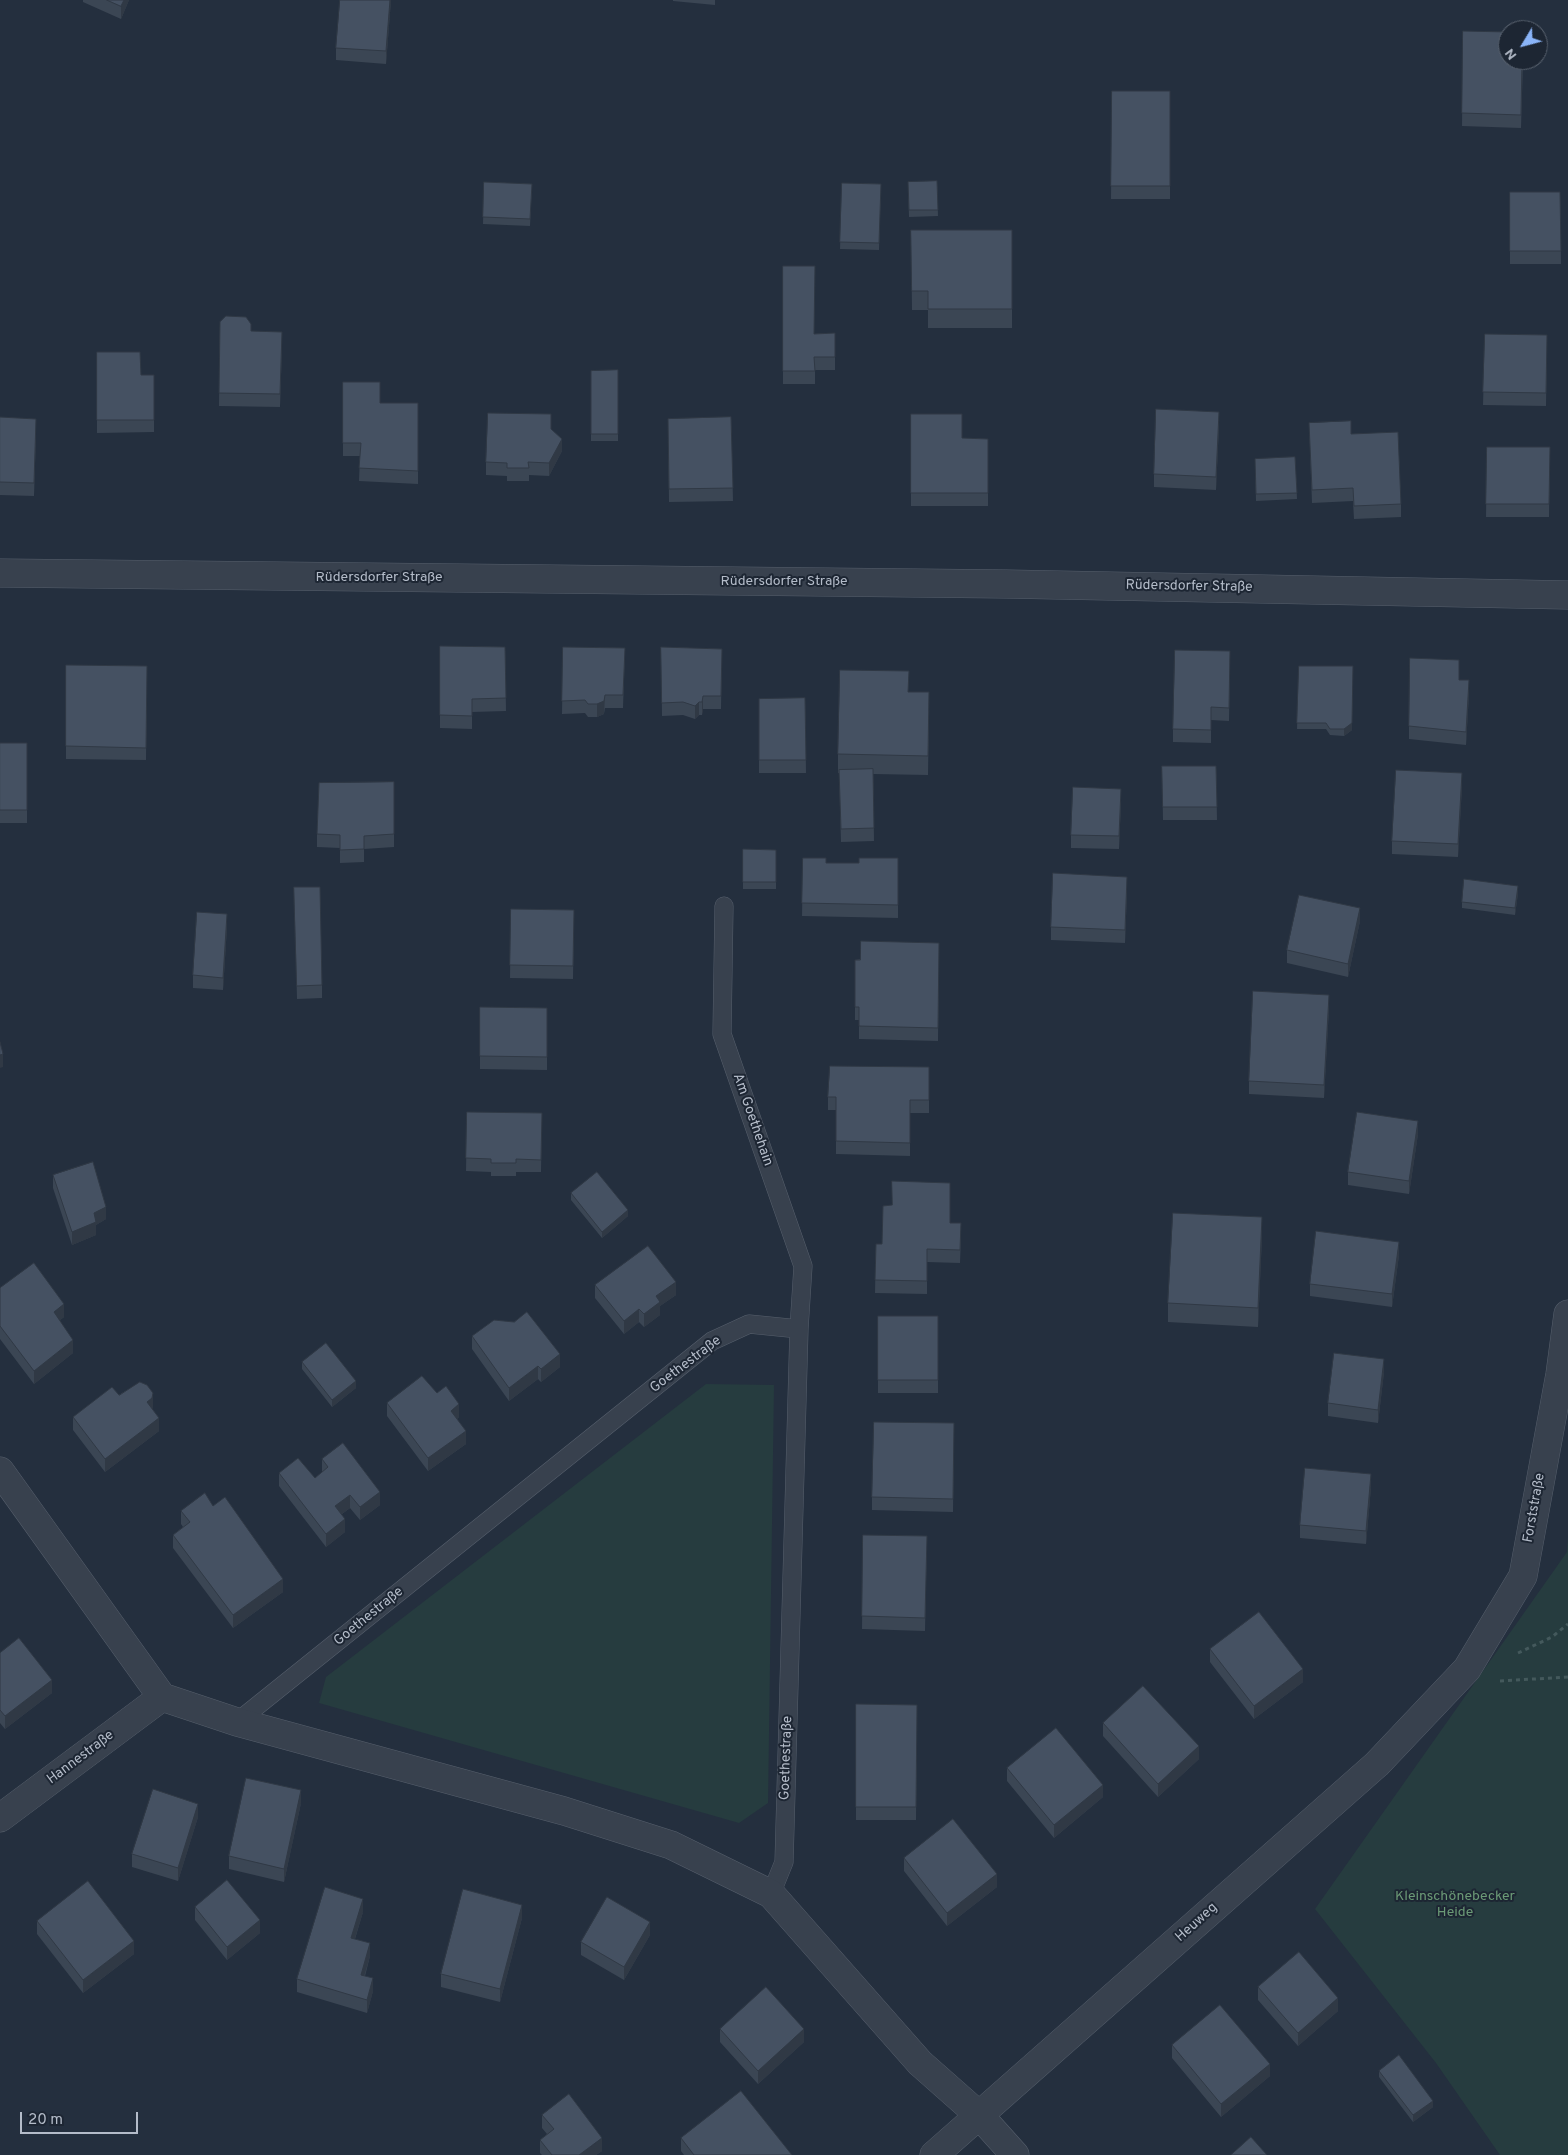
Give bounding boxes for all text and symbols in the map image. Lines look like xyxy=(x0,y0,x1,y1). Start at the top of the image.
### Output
north arrow xyxy=(1498,20,1548,70)
text: N xyxy=(1502,45,1521,63)
street label: Rüdersdorfer Straße xyxy=(315,570,443,586)
street label: Rüdersdorfer Straße xyxy=(720,574,848,590)
street label: Rüdersdorfer Straße xyxy=(1125,577,1253,597)
street label: Am Goethehain xyxy=(728,1071,776,1169)
street label: Goethestraße xyxy=(647,1333,725,1397)
street label: Forststraße xyxy=(1521,1472,1549,1544)
street label: Goethestraße xyxy=(331,1584,407,1650)
street label: Goethestraße xyxy=(777,1715,797,1801)
street label: Hannestraße xyxy=(44,1727,118,1789)
park label: Kleinschönebecker Heide xyxy=(1395,1889,1515,1921)
street label: Heuweg xyxy=(1173,1900,1221,1946)
scale bar xyxy=(22,2102,140,2134)
text: 20 m xyxy=(28,2111,63,2130)

